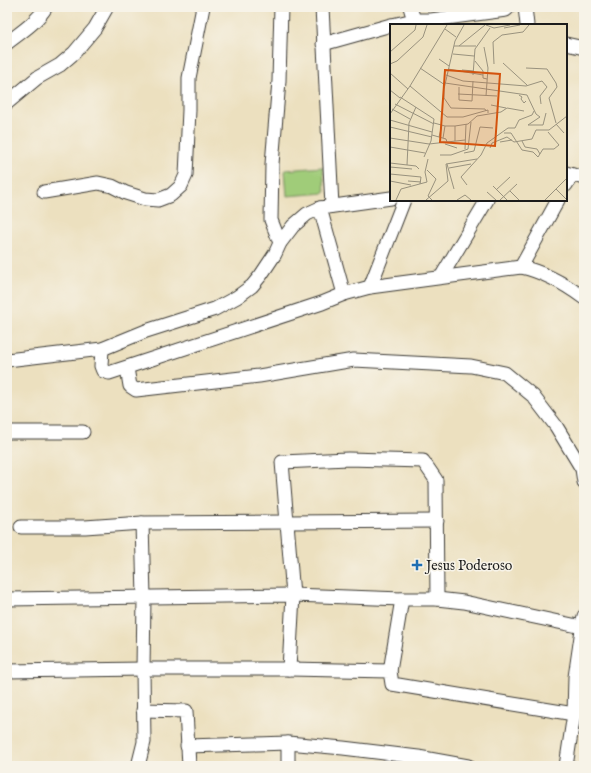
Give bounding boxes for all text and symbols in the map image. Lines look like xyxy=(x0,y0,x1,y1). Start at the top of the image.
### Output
inset map xyxy=(390,24,567,201)
place label: Jesus Poderoso xyxy=(424,557,513,575)
marker: Jesus Poderoso xyxy=(411,559,423,571)

